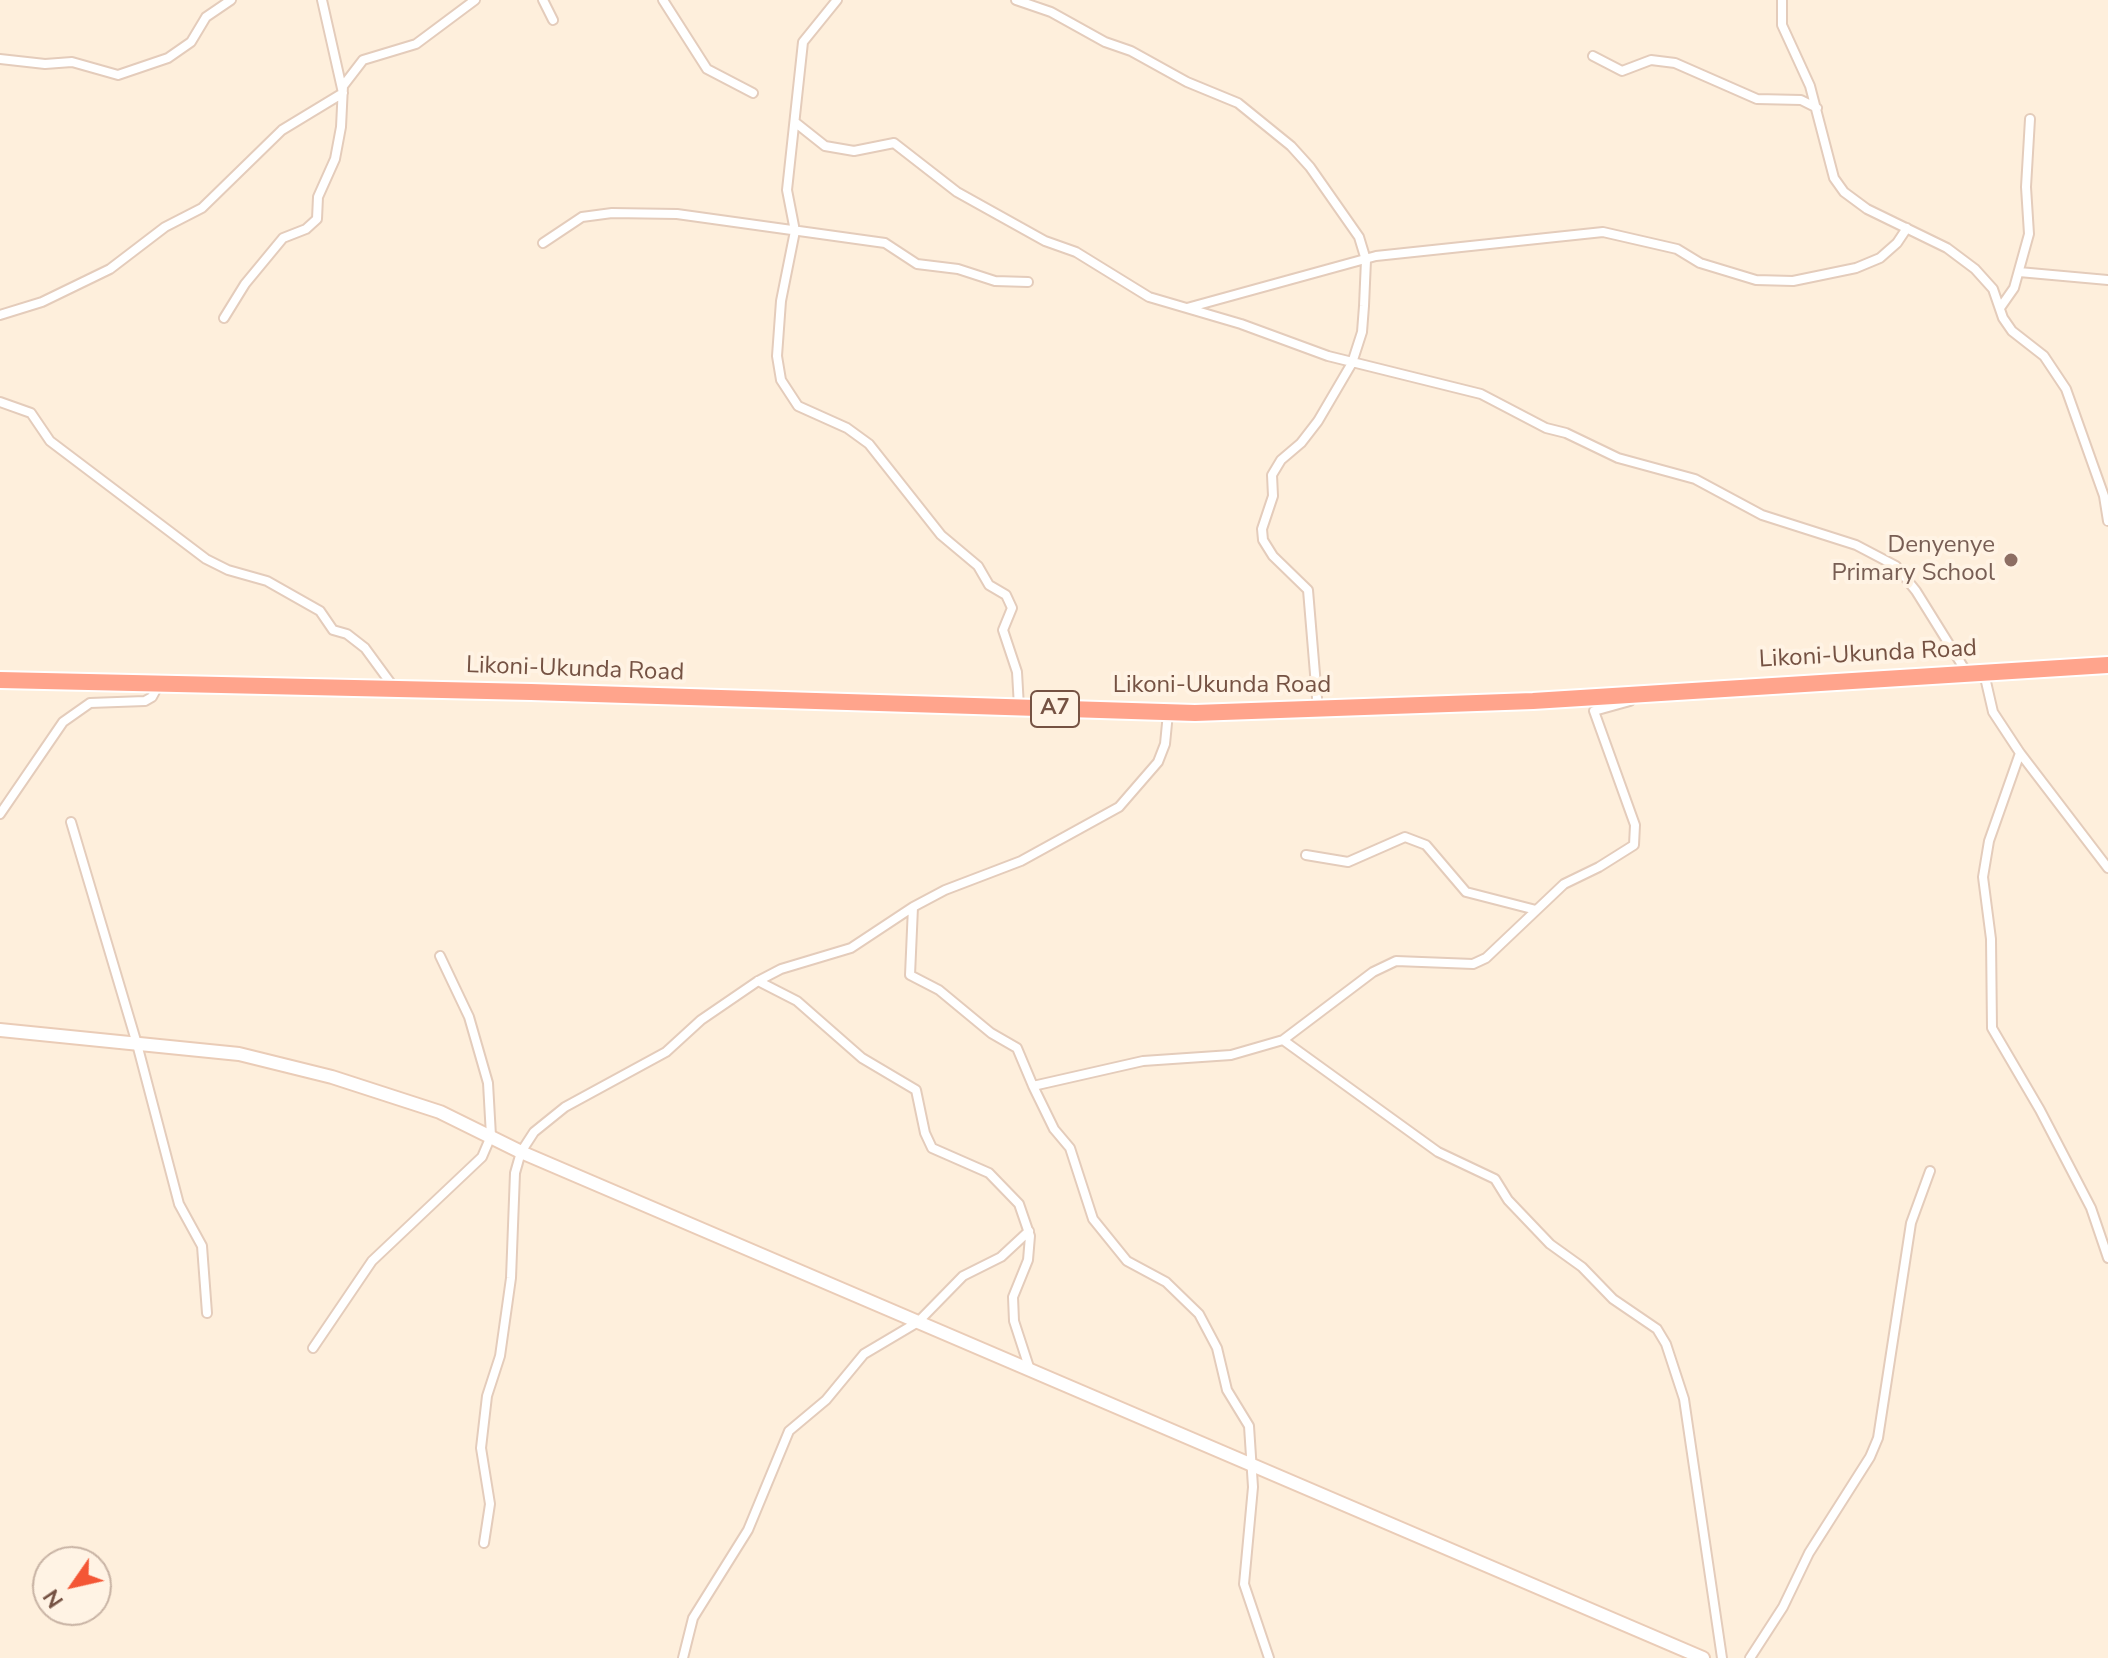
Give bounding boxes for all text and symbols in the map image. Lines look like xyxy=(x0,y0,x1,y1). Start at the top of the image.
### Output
place label: Denyenye Primary School xyxy=(1832,532,1995,588)
marker: Denyenye Primary School xyxy=(2002,551,2020,569)
street label: Likoni-Ukunda Road xyxy=(1758,635,1978,675)
street label: Likoni-Ukunda Road xyxy=(465,652,685,688)
street label: Likoni-Ukunda Road xyxy=(1113,672,1331,700)
road number: A7 xyxy=(1031,691,1079,727)
north arrow xyxy=(32,1546,112,1626)
text: N xyxy=(37,1583,71,1614)

